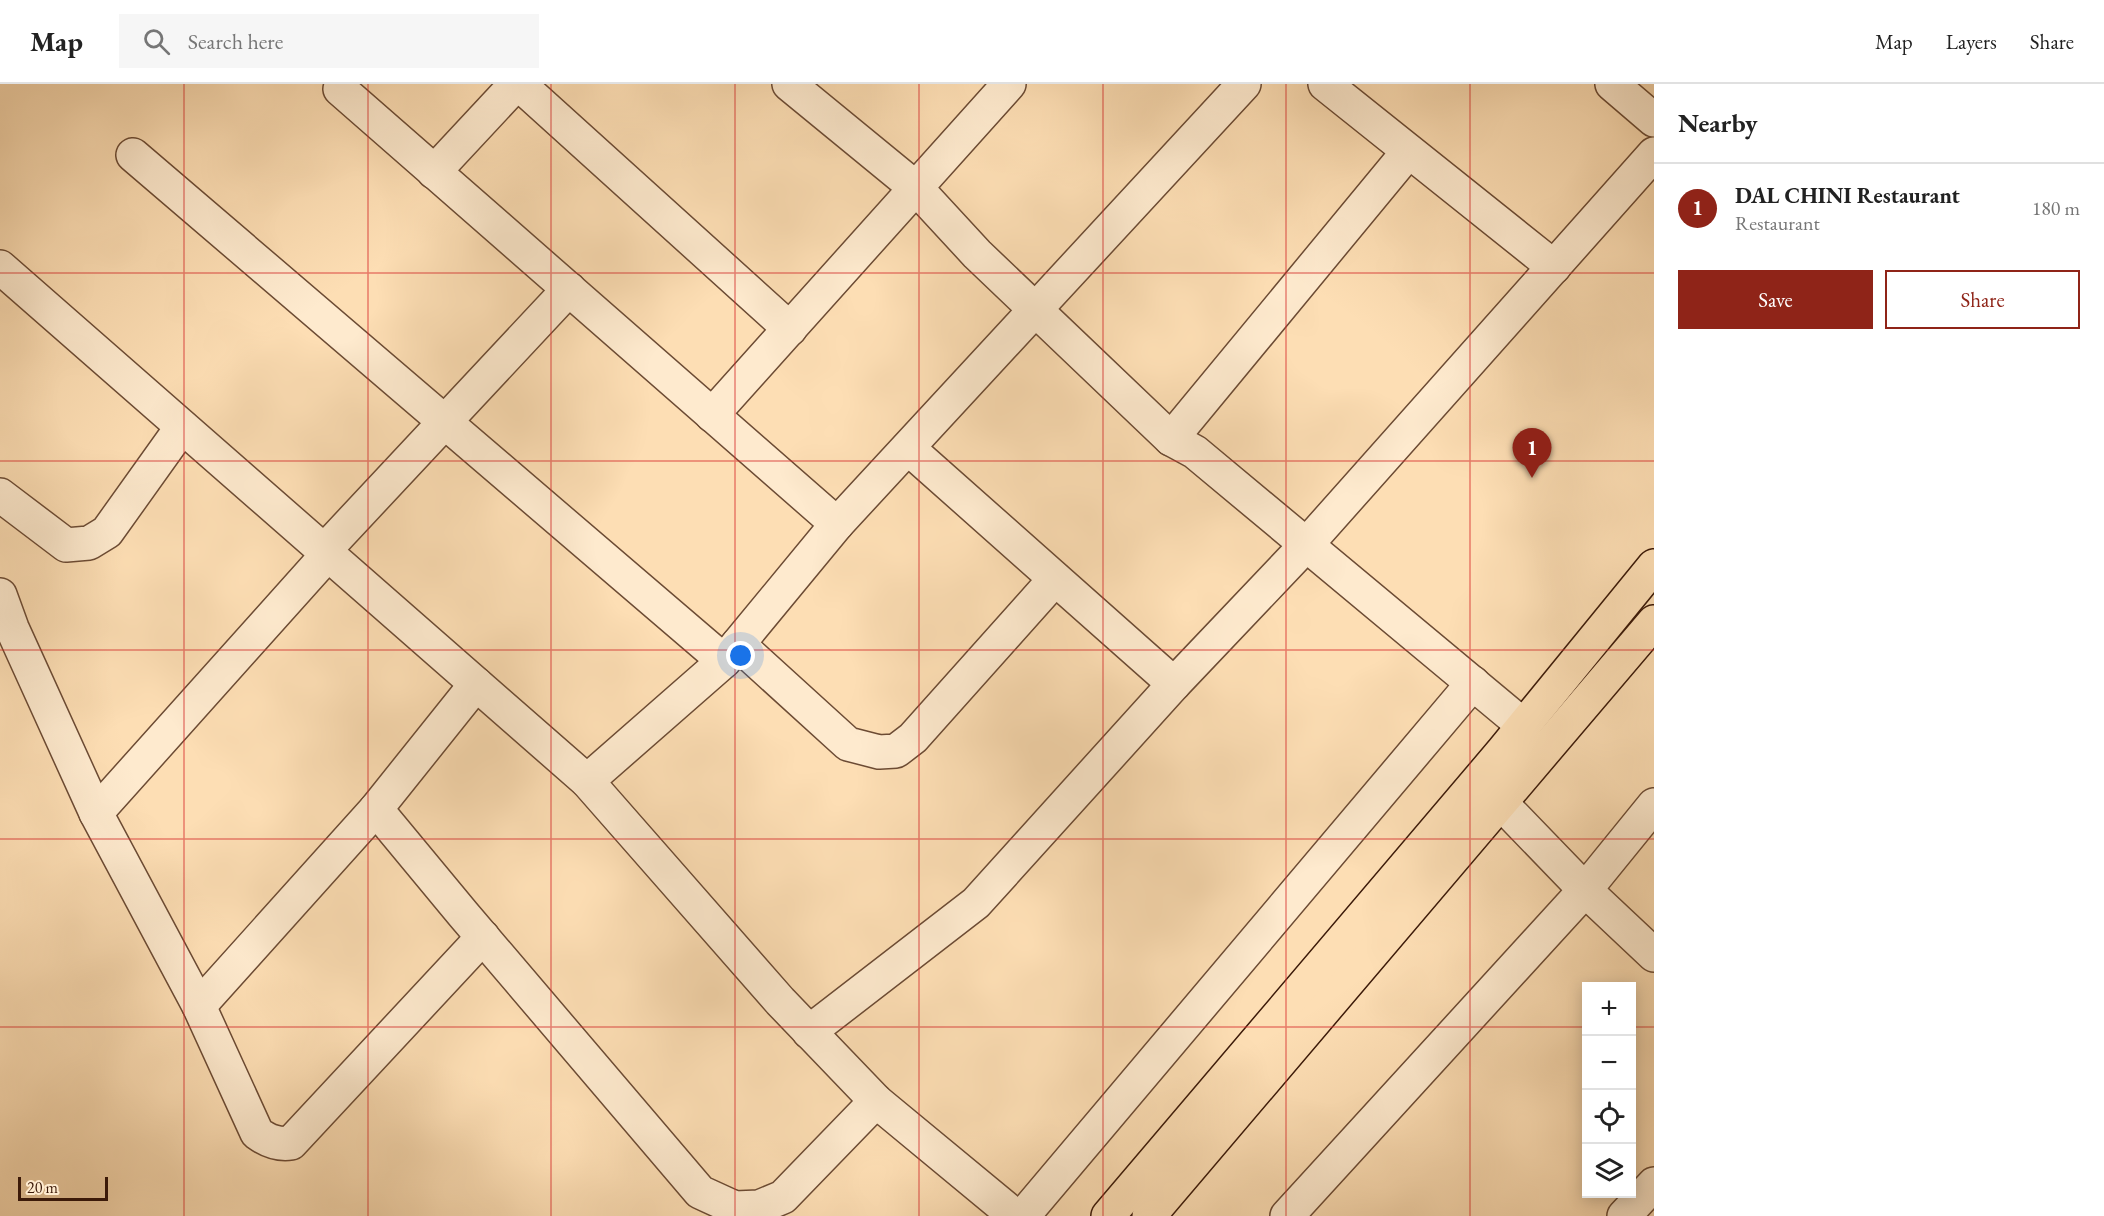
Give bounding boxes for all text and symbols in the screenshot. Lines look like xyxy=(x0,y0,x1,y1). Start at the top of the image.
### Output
search box xyxy=(119,14,539,68)
text: Map xyxy=(30,23,83,59)
icon: search xyxy=(140,25,173,58)
text: Search here xyxy=(188,27,283,56)
text: Map xyxy=(1875,28,1913,55)
text: Layers xyxy=(1946,28,1997,55)
text: Share xyxy=(2030,28,2074,55)
text: Nearby xyxy=(1678,106,1758,140)
text: DAL CHINI Restaurant xyxy=(1735,181,1960,210)
text: 1 xyxy=(1692,195,1703,221)
text: 180 m xyxy=(2032,195,2080,221)
text: Restaurant xyxy=(1735,210,1820,236)
button: Save xyxy=(1678,270,1873,329)
button: Share xyxy=(1885,270,2080,329)
pin: 1 xyxy=(1512,428,1552,478)
your location xyxy=(726,641,755,670)
map controls xyxy=(1582,982,1636,1198)
button: + xyxy=(1582,982,1636,1036)
button: − xyxy=(1582,1036,1636,1090)
button: locate xyxy=(1582,1090,1636,1144)
button: layers xyxy=(1582,1144,1636,1198)
scale bar xyxy=(18,1174,108,1202)
text: 20 m xyxy=(27,1177,58,1198)

